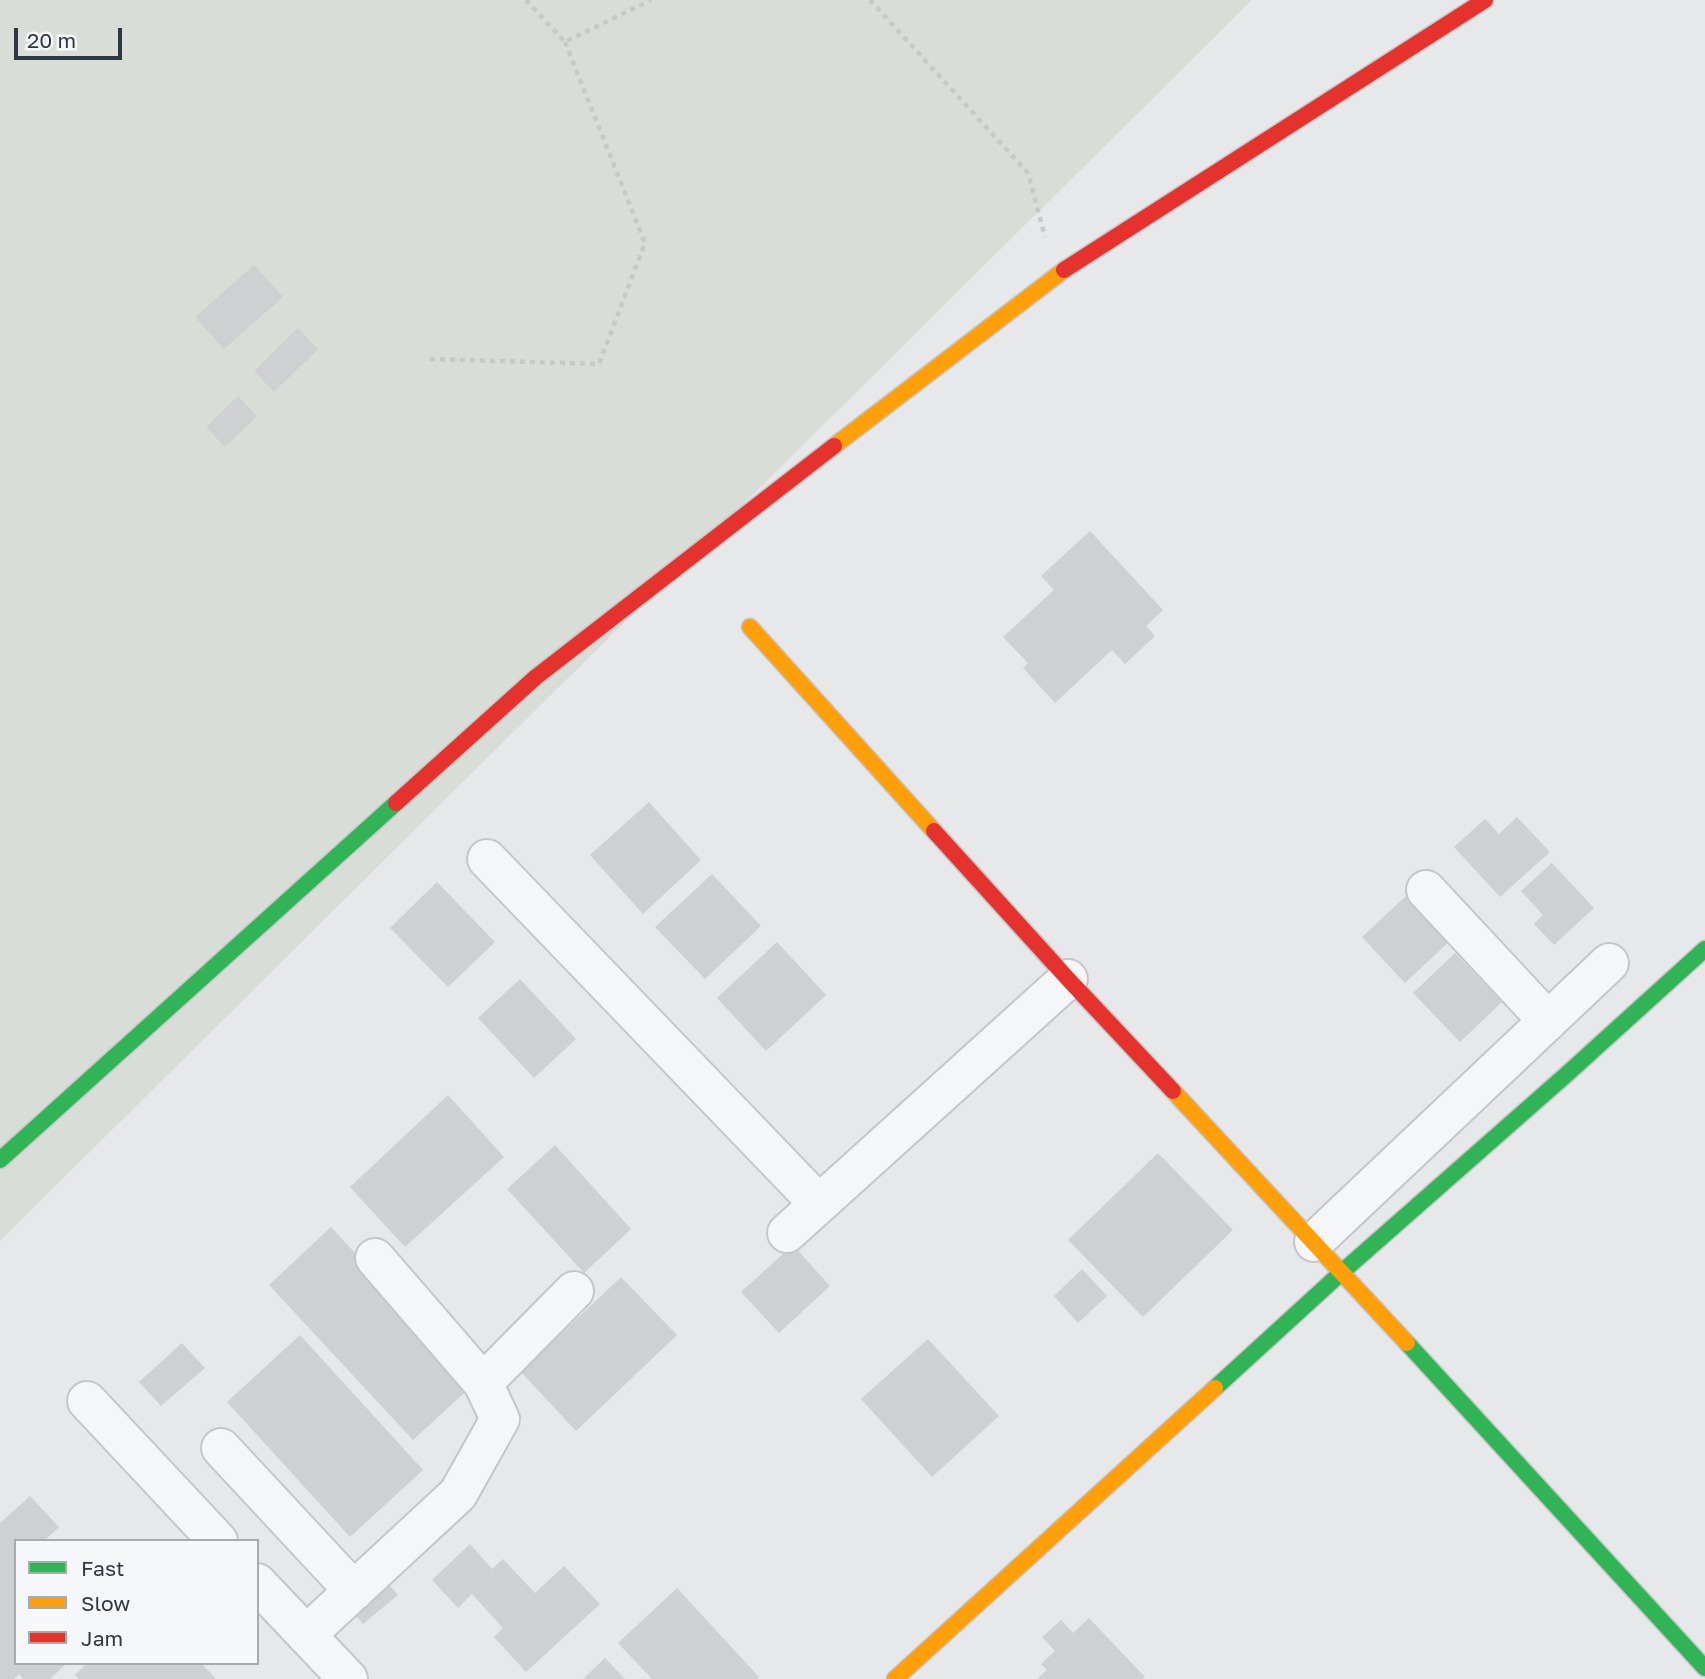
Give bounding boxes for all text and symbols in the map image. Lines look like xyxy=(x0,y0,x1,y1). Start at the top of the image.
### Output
scale bar xyxy=(18,14,126,58)
text: 20 m xyxy=(27,27,76,53)
legend xyxy=(14,1539,259,1665)
text: Fast xyxy=(81,1555,124,1581)
text: Slow xyxy=(81,1590,130,1616)
text: Jam xyxy=(81,1625,123,1651)

